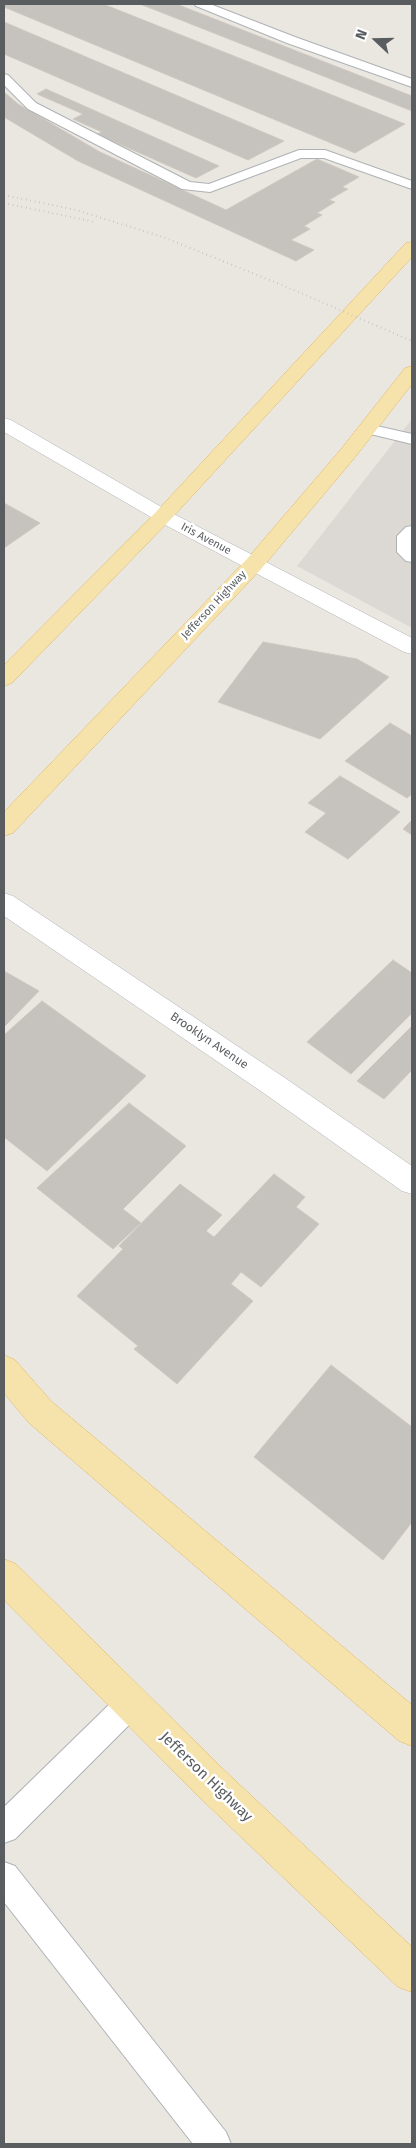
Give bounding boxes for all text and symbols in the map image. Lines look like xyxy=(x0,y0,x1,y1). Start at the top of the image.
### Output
north arrow xyxy=(351,15,401,65)
text: N xyxy=(352,27,371,42)
street label: Iris Avenue xyxy=(179,520,233,558)
street label: Jefferson Highway xyxy=(179,568,249,642)
street label: Brooklyn Avenue xyxy=(167,1010,251,1072)
street label: Jefferson Highway xyxy=(156,1728,256,1826)

